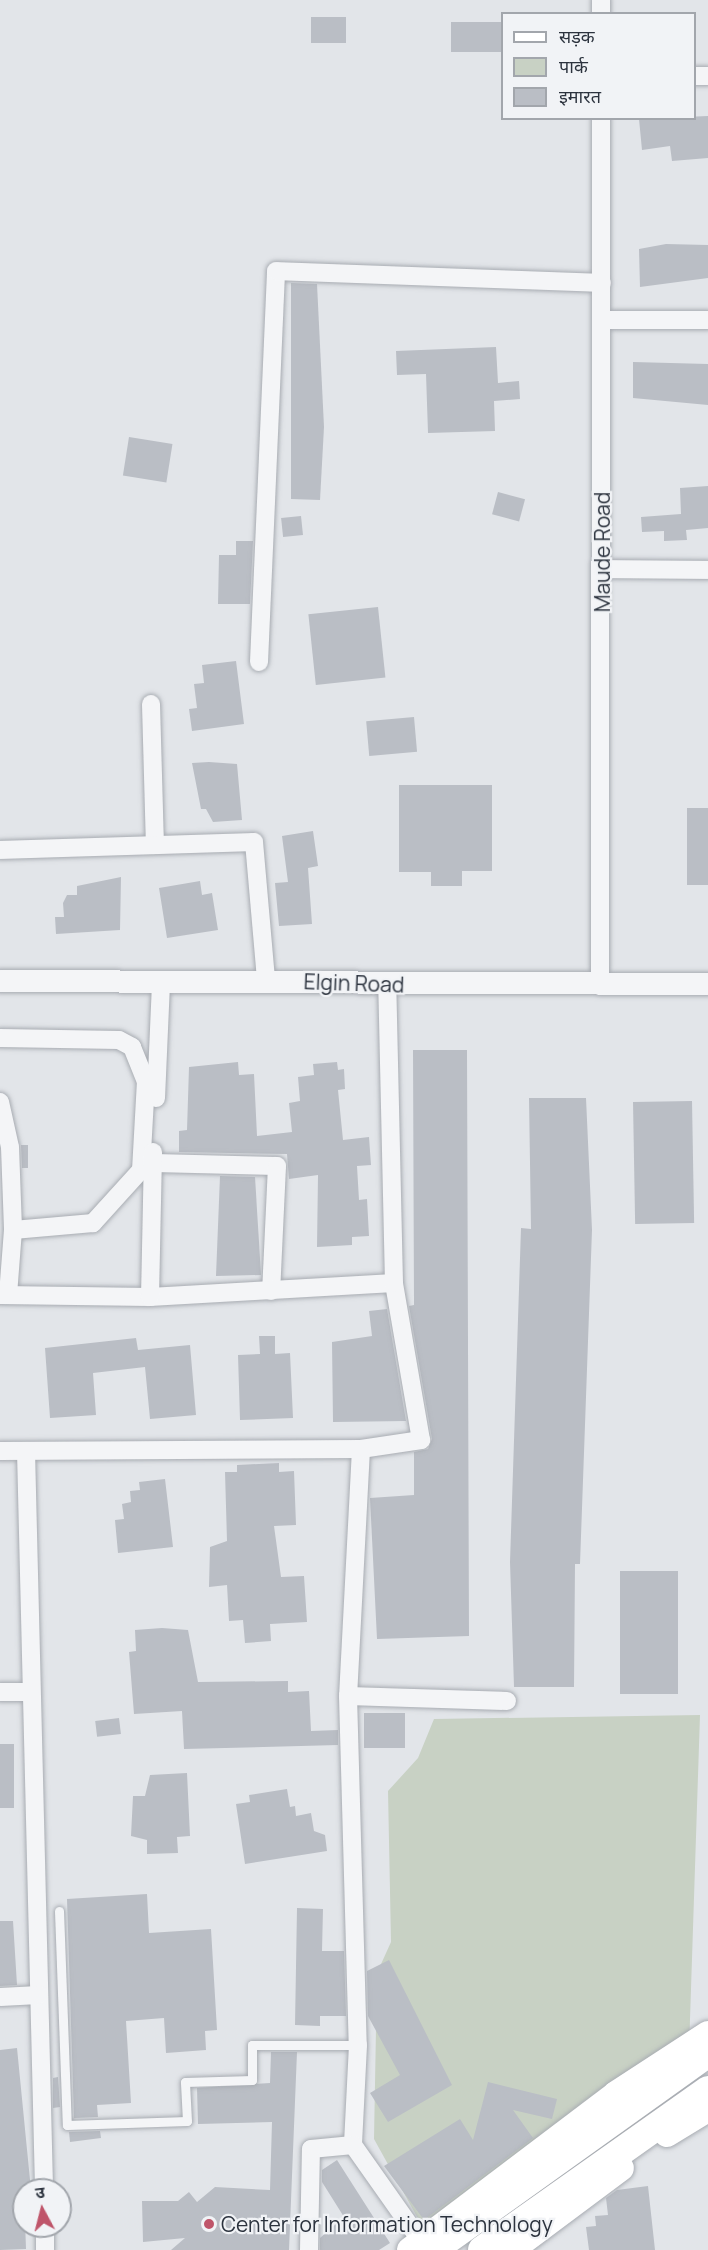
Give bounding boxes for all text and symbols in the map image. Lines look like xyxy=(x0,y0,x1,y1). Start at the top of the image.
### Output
legend xyxy=(501,12,696,120)
text: सड़क xyxy=(559,24,595,48)
text: पार्क xyxy=(559,54,588,78)
text: इमारत xyxy=(559,84,601,108)
street label: Maude Road xyxy=(589,492,615,612)
street label: Elgin Road xyxy=(303,969,405,997)
north arrow xyxy=(12,2178,72,2238)
text: उ xyxy=(34,2181,46,2204)
place label: Center for Information Technology xyxy=(221,2211,553,2237)
marker: Center for Information Technology xyxy=(202,2217,216,2231)

